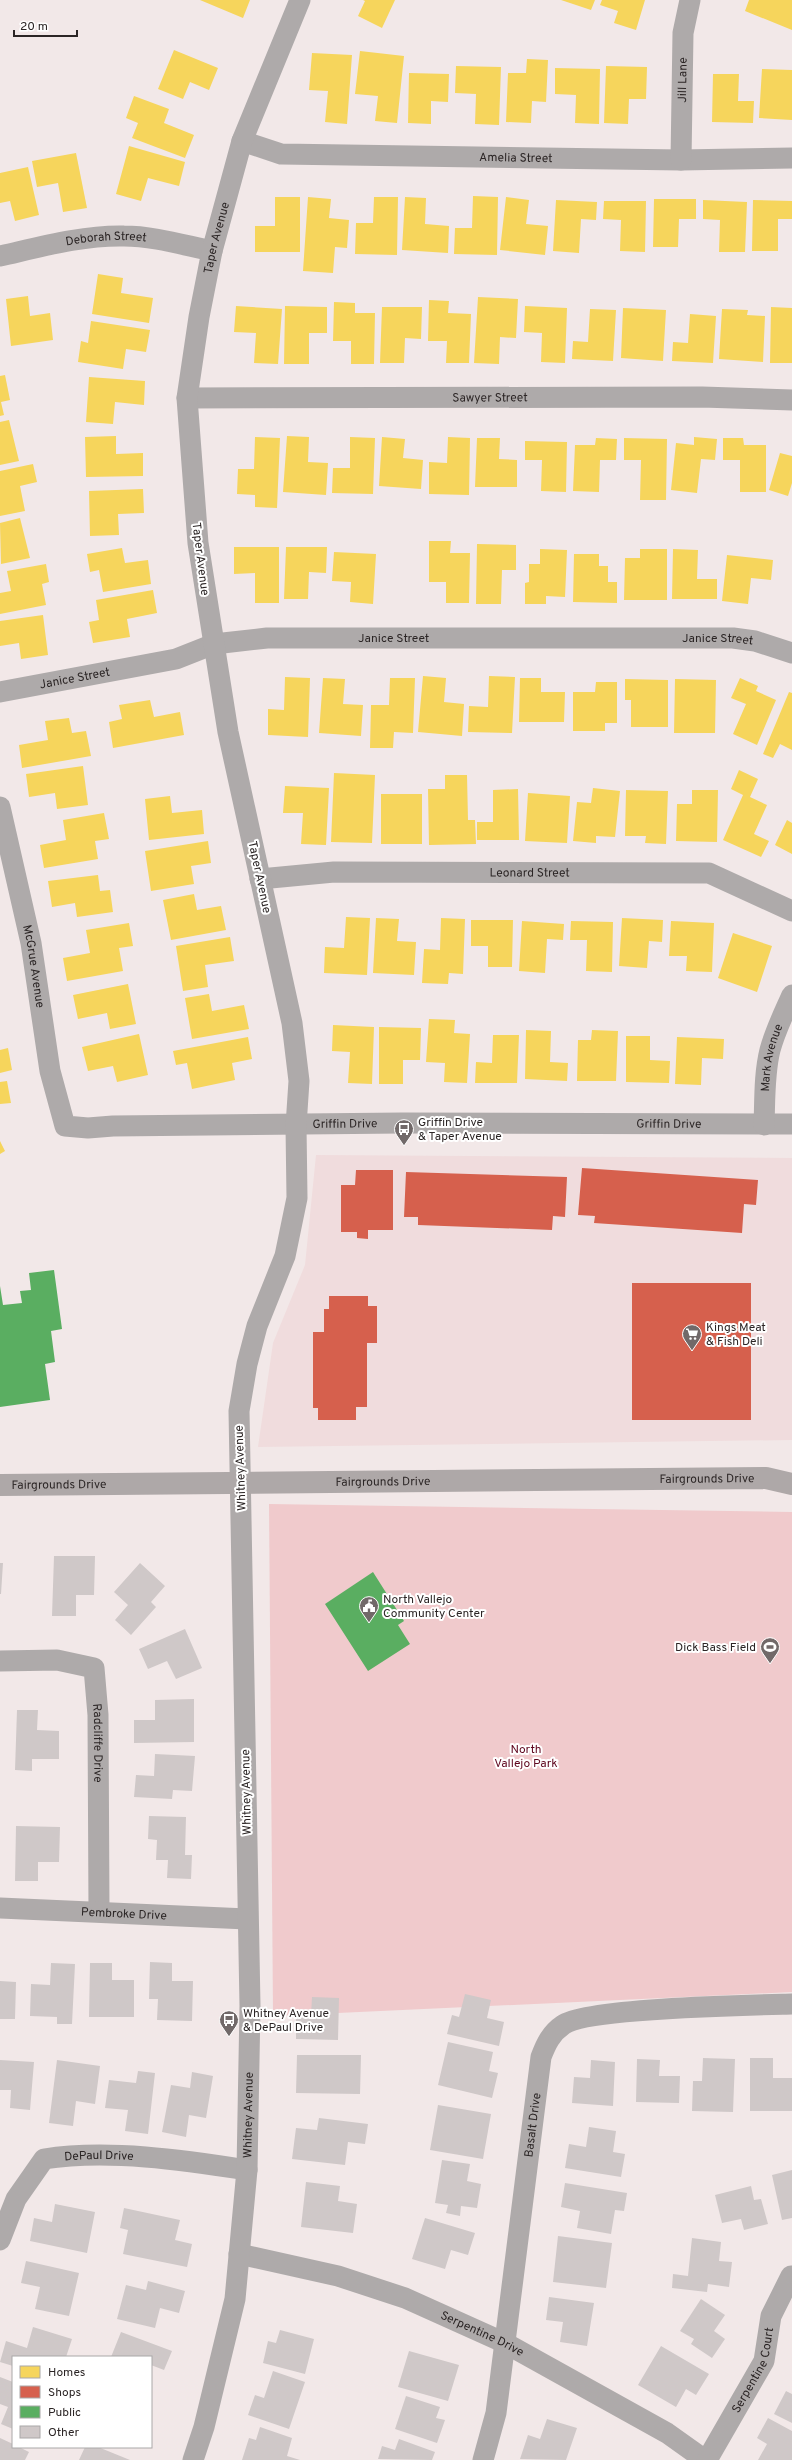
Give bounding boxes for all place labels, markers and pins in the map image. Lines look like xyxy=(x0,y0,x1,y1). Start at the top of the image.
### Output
place label: Griffin Drive & Taper Avenue xyxy=(418,1115,502,1145)
bus stop icon: Griffin Drive & Taper Avenue xyxy=(393,1118,415,1146)
place label: Kings Meat & Fish Deli xyxy=(706,1320,766,1350)
supermarket icon: Kings Meat & Fish Deli xyxy=(681,1323,703,1351)
place label: North Vallejo Community Center xyxy=(383,1592,485,1622)
public building icon: North Vallejo Community Center xyxy=(358,1595,380,1623)
sports icon: Dick Bass Field xyxy=(759,1636,781,1664)
place label: Dick Bass Field xyxy=(675,1640,756,1656)
place label: Whitney Avenue & DePaul Drive xyxy=(243,2006,329,2036)
bus stop icon: Whitney Avenue & DePaul Drive xyxy=(218,2009,240,2037)

